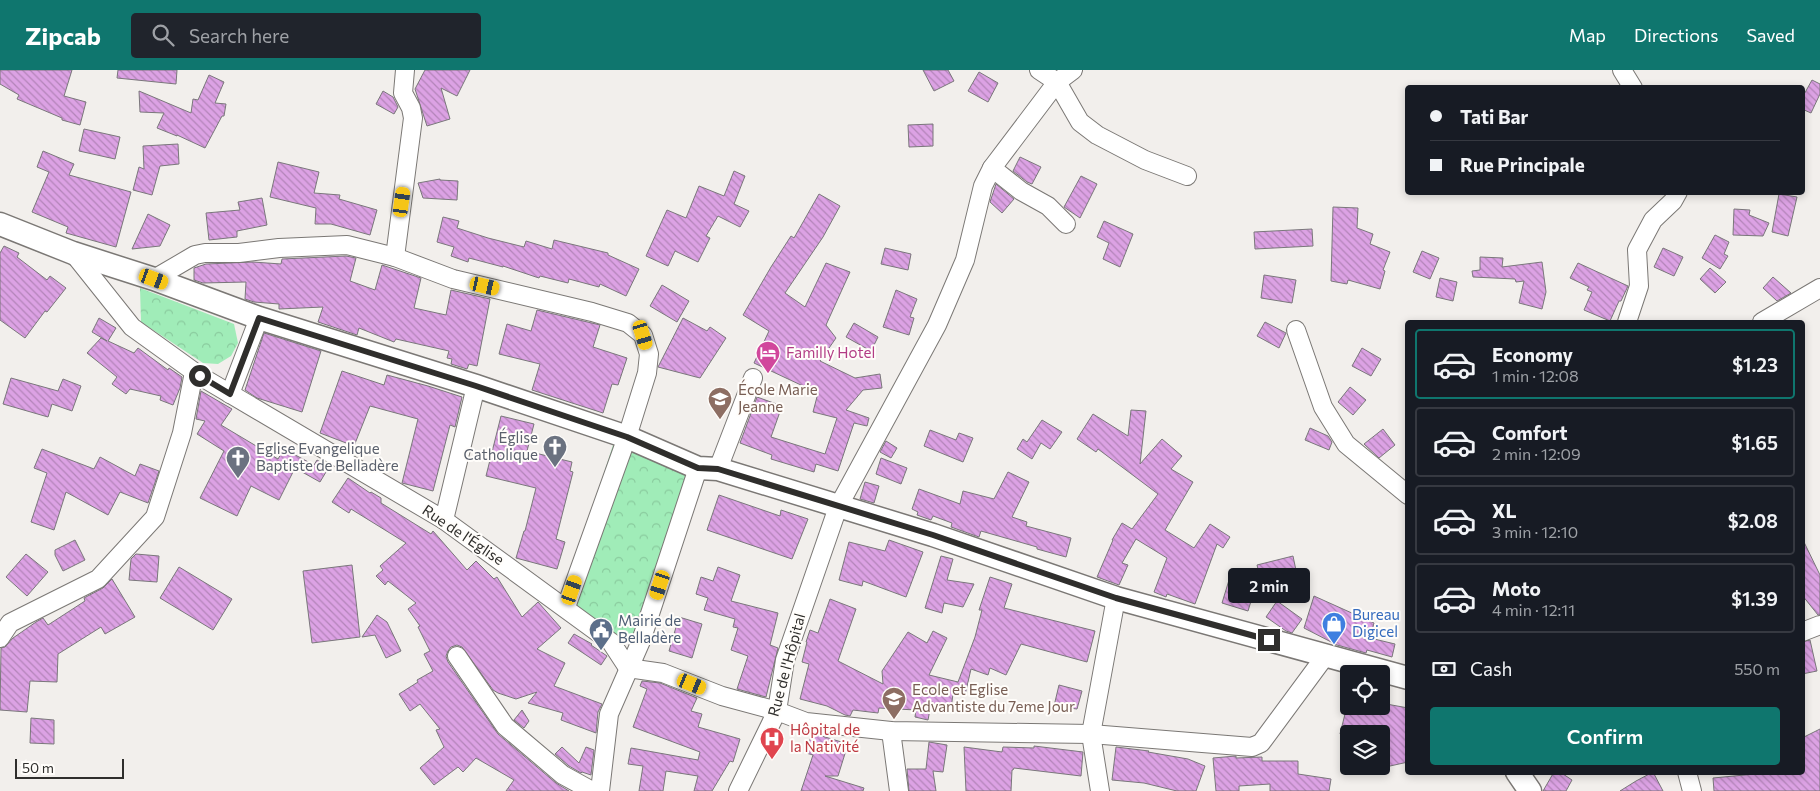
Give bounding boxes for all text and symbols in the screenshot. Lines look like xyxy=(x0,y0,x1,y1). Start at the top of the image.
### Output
search box xyxy=(131,13,481,58)
text: Zipcab xyxy=(25,21,101,50)
icon: search xyxy=(149,21,177,49)
text: Search here xyxy=(189,24,289,47)
text: Map xyxy=(1569,24,1606,46)
text: Directions xyxy=(1634,24,1718,46)
text: Saved xyxy=(1746,24,1795,46)
text: Tati Bar xyxy=(1460,105,1528,128)
text: Rue Principale xyxy=(1460,153,1585,176)
car xyxy=(392,186,411,218)
car xyxy=(137,267,170,291)
car xyxy=(468,275,501,297)
car xyxy=(631,318,654,352)
hotel icon: Familly Hotel xyxy=(755,340,781,374)
icon: car xyxy=(1432,342,1477,387)
place label: Familly Hotel xyxy=(786,343,875,361)
text: Economy xyxy=(1492,343,1573,366)
text: $1.23 xyxy=(1732,353,1778,376)
route start xyxy=(189,365,211,387)
text: 1 min · 12:08 xyxy=(1492,366,1579,385)
place label: École Marie Jeanne xyxy=(738,379,818,415)
school or university icon: École Marie Jeanne xyxy=(707,386,733,420)
icon: car xyxy=(1432,420,1477,465)
text: Comfort xyxy=(1492,421,1568,444)
place label: Église Catholique xyxy=(463,427,538,463)
text: $1.65 xyxy=(1731,431,1778,454)
church icon: Église Catholique xyxy=(542,434,568,468)
place label: Eglise Evangelique Baptiste de Belladère xyxy=(256,439,399,474)
text: 2 min · 12:09 xyxy=(1492,444,1581,463)
church icon: Eglise Evangelique Baptiste de Belladère xyxy=(225,445,251,479)
icon: car xyxy=(1432,498,1477,543)
street label: Rue de l'Église xyxy=(419,499,509,568)
text: XL xyxy=(1492,499,1517,522)
text: $2.08 xyxy=(1728,509,1778,532)
text: 3 min · 12:10 xyxy=(1492,522,1578,541)
car xyxy=(648,568,671,602)
callout: 2 min xyxy=(1228,568,1310,602)
car xyxy=(560,573,583,607)
text: 2 min xyxy=(1249,576,1289,595)
icon: car xyxy=(1432,576,1477,621)
text: Moto xyxy=(1492,577,1541,600)
text: $1.39 xyxy=(1731,587,1778,610)
text: 4 min · 12:11 xyxy=(1492,600,1575,619)
place label: Bureau Digicel xyxy=(1352,605,1400,640)
place label: Mairie de Belladère xyxy=(618,611,681,646)
street label: Rue de l'Hôpital xyxy=(764,611,808,718)
shop icon: Bureau Digicel xyxy=(1321,611,1347,645)
public building icon: Mairie de Belladère xyxy=(588,617,614,651)
route end xyxy=(1258,629,1280,651)
icon: cash xyxy=(1430,655,1458,683)
text: Cash xyxy=(1470,657,1512,680)
text: 550 m xyxy=(1734,659,1780,678)
map controls xyxy=(1340,665,1390,775)
button: locate xyxy=(1340,665,1390,715)
car xyxy=(675,671,708,697)
place label: Ecole et Eglise Advantiste du 7eme Jour xyxy=(912,680,1075,715)
school or university icon: Ecole et Eglise Advantiste du 7eme Jour xyxy=(881,686,907,720)
button: Confirm xyxy=(1430,707,1780,765)
place label: Hôpital de la Nativité xyxy=(790,720,860,755)
button: layers xyxy=(1340,725,1390,775)
hospital icon: Hôpital de la Nativité xyxy=(759,726,785,760)
scale bar xyxy=(15,756,124,779)
text: 50 m xyxy=(22,759,54,776)

